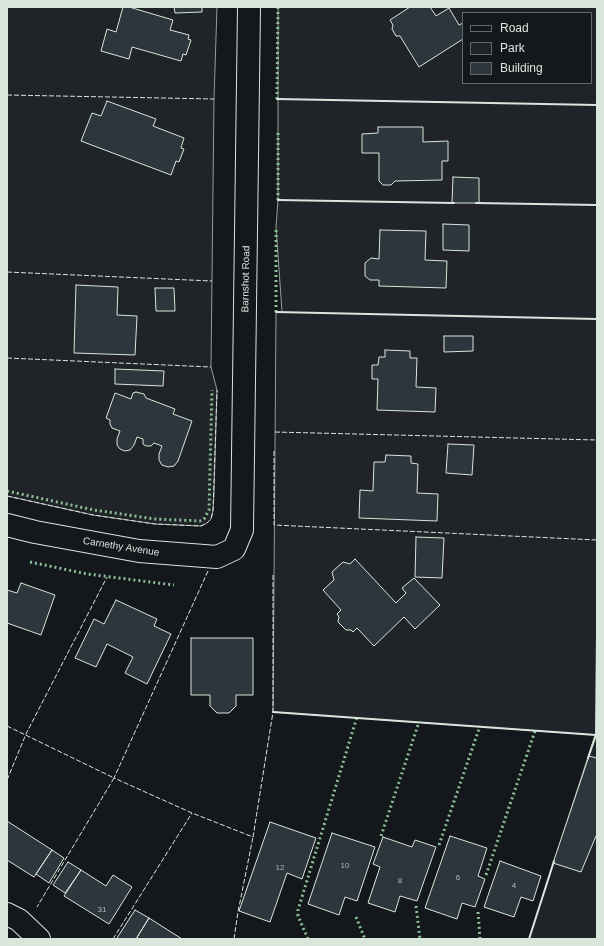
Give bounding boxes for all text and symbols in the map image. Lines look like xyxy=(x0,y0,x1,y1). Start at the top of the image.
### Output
legend xyxy=(462,12,592,84)
text: Road xyxy=(500,21,529,35)
text: Park xyxy=(500,41,525,55)
text: Building xyxy=(500,61,543,75)
street label: Barnshot Road xyxy=(239,246,253,312)
street label: Carnethy Avenue xyxy=(82,535,160,559)
house number: 10 xyxy=(341,861,349,871)
house number: 12 xyxy=(276,863,284,873)
house number: 6 xyxy=(456,873,460,883)
house number: 8 xyxy=(398,876,402,886)
house number: 4 xyxy=(512,881,516,891)
house number: 31 xyxy=(98,905,106,915)

